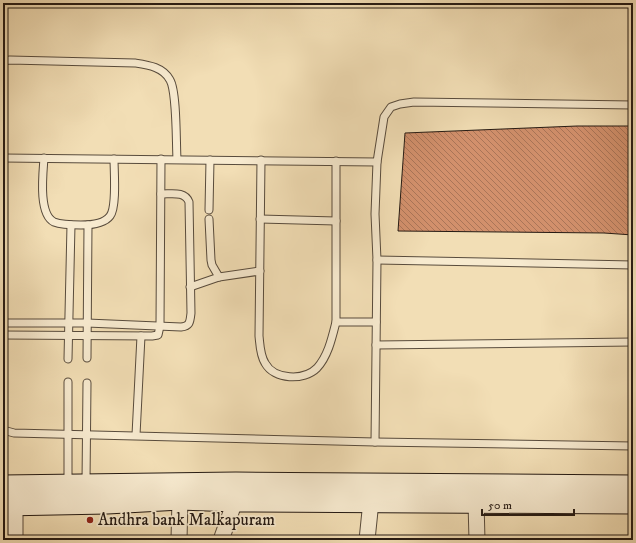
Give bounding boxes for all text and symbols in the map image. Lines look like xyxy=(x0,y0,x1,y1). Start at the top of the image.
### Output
scale bar xyxy=(482,491,574,517)
text: 50 m xyxy=(488,498,512,513)
place label: Andhra bank Malkapuram xyxy=(98,509,275,531)
marker: Andhra bank Malkapuram xyxy=(85,515,95,525)

